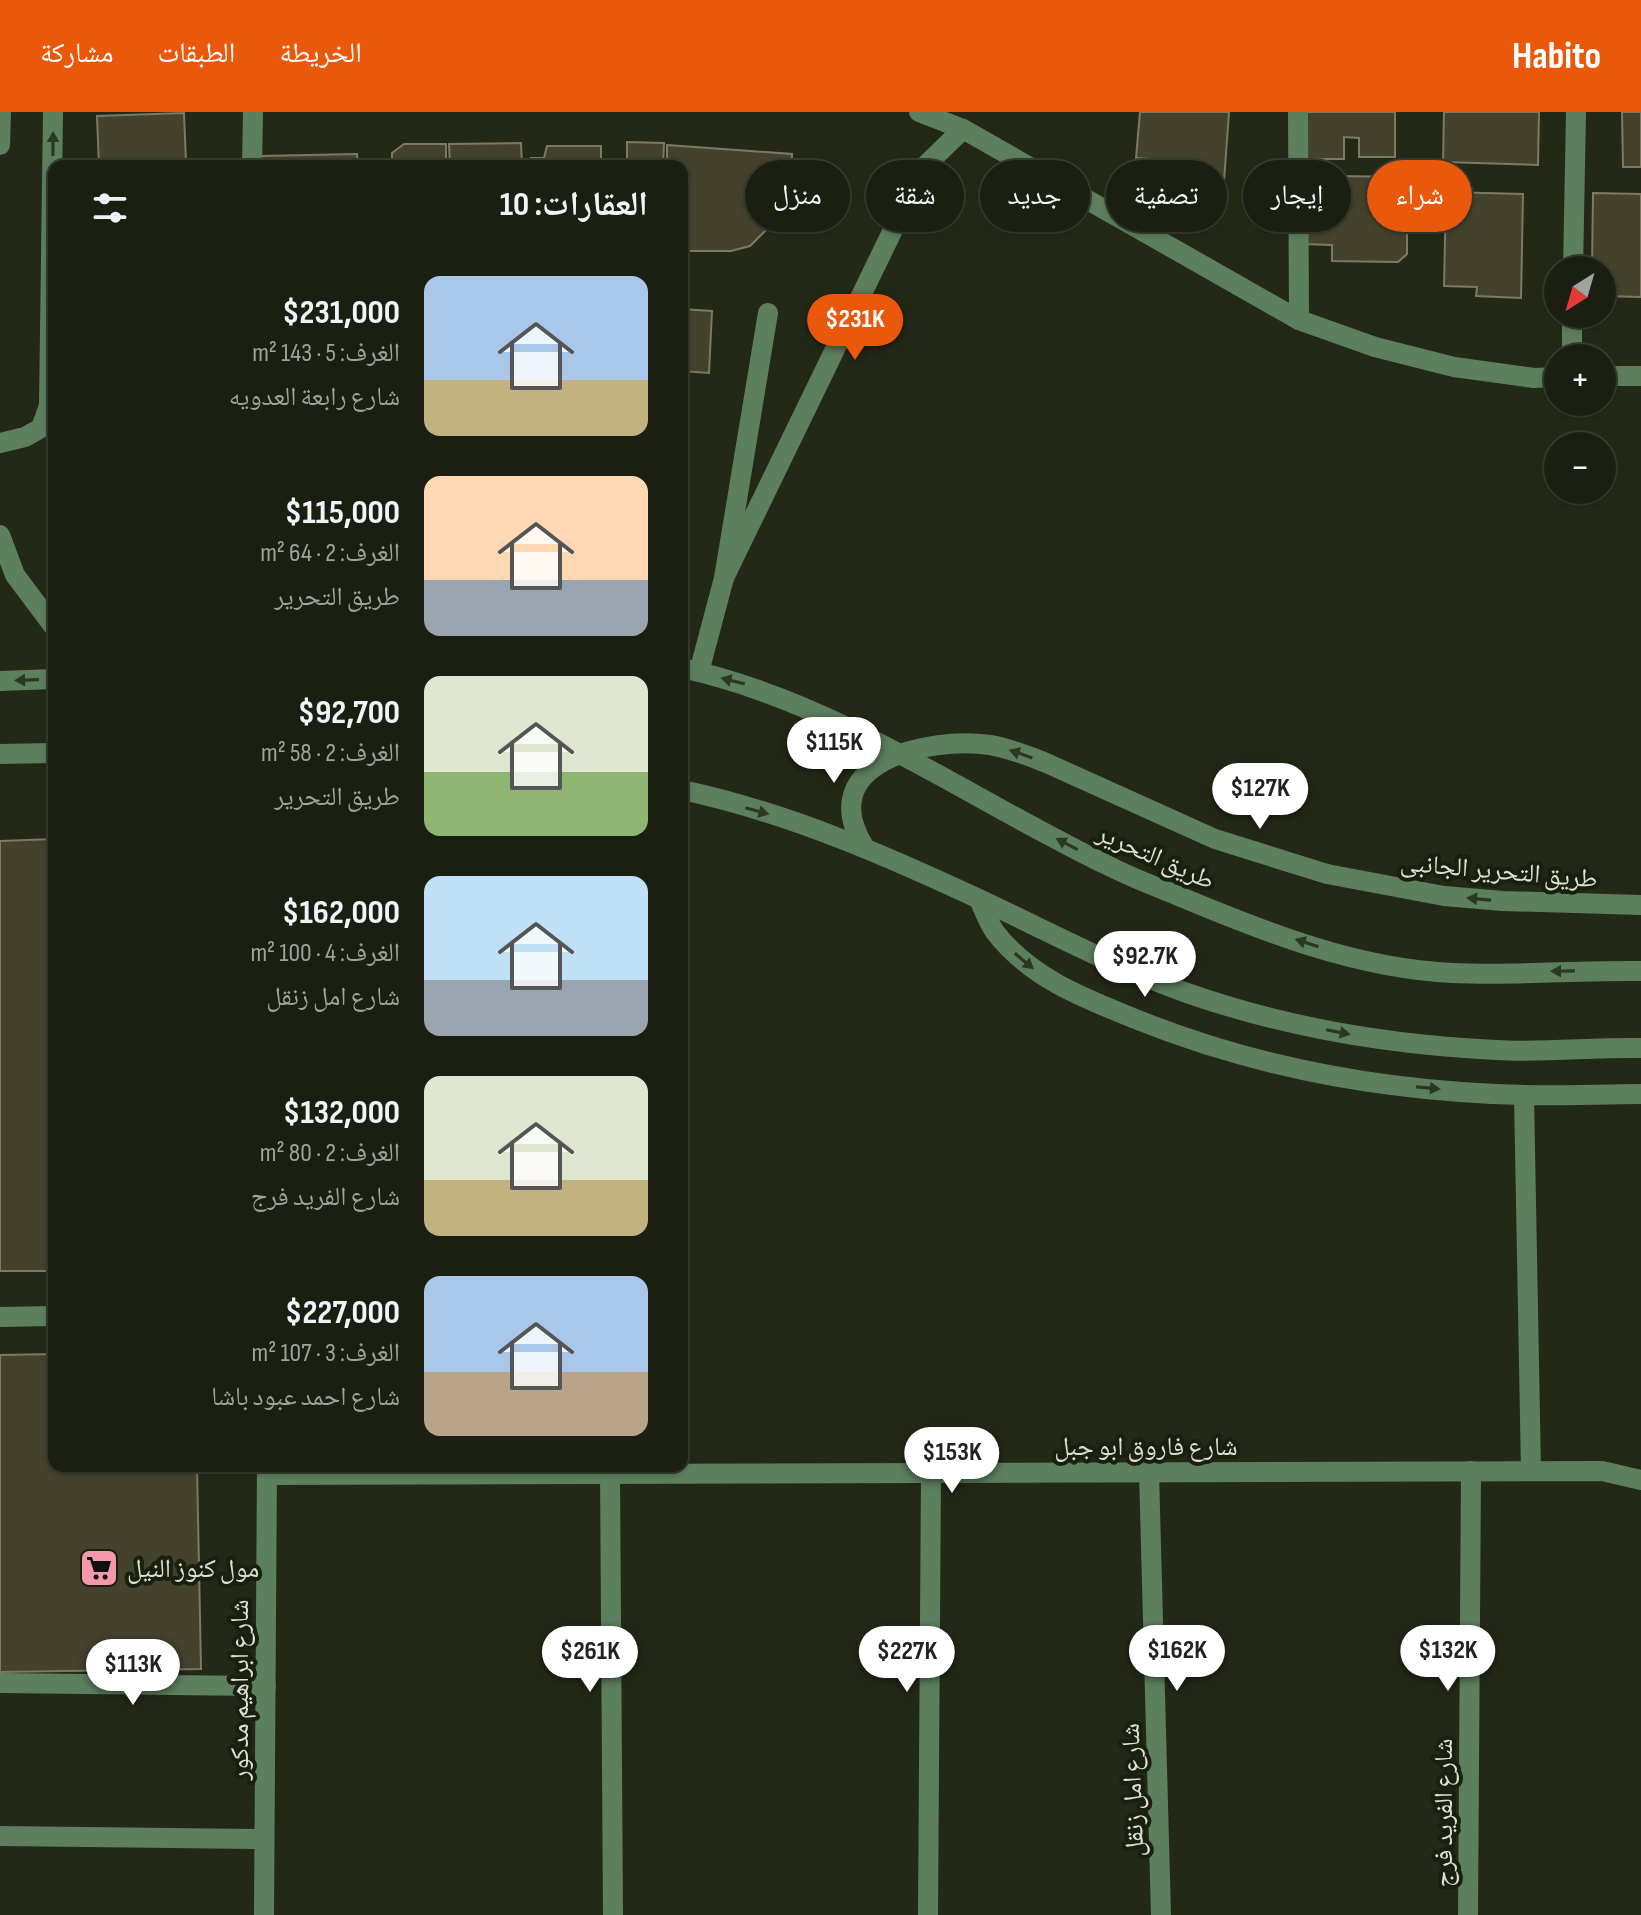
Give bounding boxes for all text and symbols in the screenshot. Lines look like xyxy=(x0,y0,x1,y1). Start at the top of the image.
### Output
text: Habito xyxy=(1512,34,1601,79)
text: مشاركة xyxy=(40,37,114,70)
text: الطبقات xyxy=(158,37,235,70)
text: الخريطة xyxy=(279,37,362,70)
one-way arrow xyxy=(47,131,59,156)
chip: منزل xyxy=(745,160,850,232)
chip: شقة xyxy=(866,160,964,232)
chip: جديد xyxy=(980,160,1090,232)
chip: تصفية xyxy=(1106,160,1227,232)
chip: إيجار xyxy=(1243,160,1351,232)
chip: شراء xyxy=(1367,160,1472,232)
text: العقارات: 10 xyxy=(500,184,648,225)
icon: filters xyxy=(88,186,132,230)
north arrow xyxy=(1544,256,1616,328)
map controls xyxy=(1544,256,1616,504)
text: $231,000 xyxy=(282,292,400,333)
pin: $231K xyxy=(799,294,911,362)
text: $231K xyxy=(825,304,885,335)
icon: home xyxy=(488,308,584,404)
text: الغرف: 5 · 143 m² xyxy=(252,338,400,369)
button: + xyxy=(1544,344,1616,416)
text: شارع رابعة العدويه xyxy=(229,382,400,413)
button: − xyxy=(1544,432,1616,504)
text: $115,000 xyxy=(285,492,400,533)
icon: home xyxy=(488,508,584,604)
text: الغرف: 2 · 64 m² xyxy=(260,538,400,569)
text: طريق التحرير xyxy=(274,582,400,613)
one-way arrow xyxy=(14,674,39,687)
one-way arrow xyxy=(721,674,746,686)
text: $92,700 xyxy=(298,692,400,733)
icon: home xyxy=(488,708,584,804)
pin: $115K xyxy=(778,717,890,785)
text: $115K xyxy=(805,727,863,758)
text: الغرف: 2 · 58 m² xyxy=(261,738,400,769)
one-way arrow xyxy=(1009,747,1033,759)
pin: $127K xyxy=(1204,763,1316,831)
text: $127K xyxy=(1230,773,1290,804)
text: طريق التحرير xyxy=(274,782,400,813)
one-way arrow xyxy=(746,805,770,818)
street label: طريق التحرير xyxy=(1091,817,1219,897)
one-way arrow xyxy=(1056,837,1078,851)
street label: طريق التحرير الجانبى xyxy=(1399,847,1599,896)
text: $162,000 xyxy=(282,892,400,933)
one-way arrow xyxy=(1466,892,1491,905)
icon: home xyxy=(488,908,584,1004)
pin: $92.7K xyxy=(1080,931,1210,999)
one-way arrow xyxy=(1294,937,1318,949)
text: الغرف: 4 · 100 m² xyxy=(250,938,400,969)
text: $92.7K xyxy=(1112,941,1178,972)
one-way arrow xyxy=(1014,952,1034,969)
one-way arrow xyxy=(1550,965,1575,978)
text: شارع امل زنقل xyxy=(266,982,400,1013)
one-way arrow xyxy=(1326,1027,1351,1039)
one-way arrow xyxy=(1416,1082,1441,1095)
text: $132,000 xyxy=(283,1092,400,1133)
icon: home xyxy=(488,1108,584,1204)
text: الغرف: 2 · 80 m² xyxy=(260,1138,400,1169)
text: شارع الفريد فرج xyxy=(251,1182,400,1213)
text: $227,000 xyxy=(285,1292,400,1333)
icon: home xyxy=(488,1308,584,1404)
text: الغرف: 3 · 107 m² xyxy=(252,1338,400,1369)
text: شارع احمد عبود باشا xyxy=(211,1382,400,1413)
pin: $153K xyxy=(896,1427,1008,1495)
street label: شارع فاروق ابو جبل xyxy=(1054,1432,1238,1463)
text: $153K xyxy=(922,1437,982,1468)
supermarket icon: مول كنوز النيل xyxy=(78,1547,120,1589)
place label: مول كنوز النيل xyxy=(127,1554,259,1585)
street label: شارع ابراهيم مدكور xyxy=(225,1599,256,1782)
pin: $162K xyxy=(1121,1625,1233,1693)
pin: $132K xyxy=(1392,1625,1504,1693)
pin: $261K xyxy=(534,1626,646,1694)
pin: $227K xyxy=(851,1626,963,1694)
text: $162K xyxy=(1147,1635,1207,1666)
text: $132K xyxy=(1418,1635,1478,1666)
text: $261K xyxy=(560,1636,620,1667)
text: $227K xyxy=(877,1636,937,1667)
pin: $113K xyxy=(77,1639,189,1707)
text: $113K xyxy=(104,1649,162,1680)
street label: شارع امل زنقل xyxy=(1116,1723,1151,1857)
street label: شارع الفريد فرج xyxy=(1429,1738,1460,1888)

